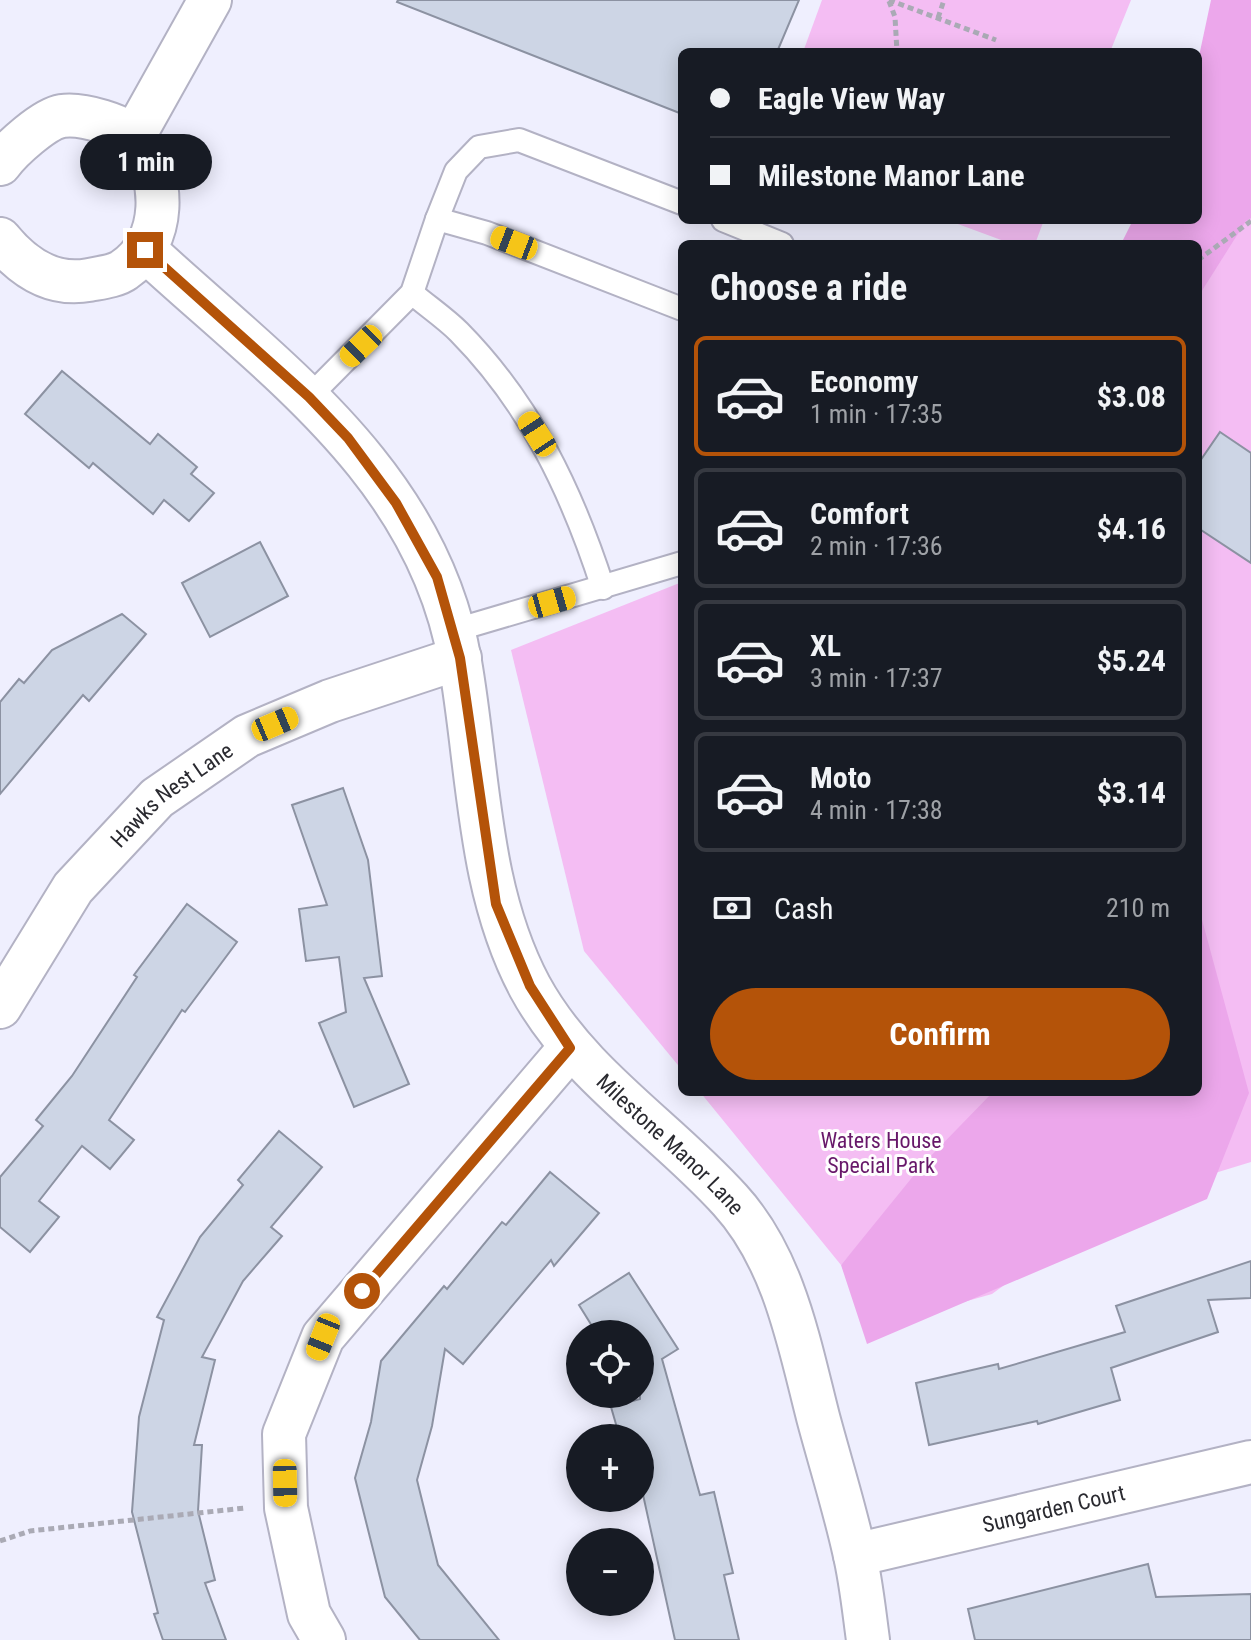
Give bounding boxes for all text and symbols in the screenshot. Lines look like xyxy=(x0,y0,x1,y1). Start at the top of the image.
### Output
text: Eagle View Way xyxy=(758,81,945,116)
callout: 1 min xyxy=(79,134,211,190)
text: 1 min xyxy=(117,147,175,177)
text: Milestone Manor Lane xyxy=(758,158,1025,193)
car xyxy=(487,223,541,263)
route end xyxy=(127,232,163,268)
text: Choose a ride xyxy=(710,267,907,309)
car xyxy=(335,321,387,371)
icon: car xyxy=(714,360,786,432)
text: Economy xyxy=(810,364,918,399)
text: $3.08 xyxy=(1097,379,1166,414)
text: 1 min · 17:35 xyxy=(810,399,943,429)
car xyxy=(514,407,560,461)
icon: car xyxy=(714,492,786,564)
text: Comfort xyxy=(810,496,909,531)
text: $4.16 xyxy=(1097,511,1166,546)
text: 2 min · 17:36 xyxy=(810,531,943,561)
car xyxy=(526,584,578,620)
icon: car xyxy=(714,624,786,696)
text: XL xyxy=(810,628,841,663)
text: $5.24 xyxy=(1097,643,1166,678)
text: 3 min · 17:37 xyxy=(810,663,943,693)
car xyxy=(248,704,302,744)
street label: Hawks Nest Lane xyxy=(105,737,237,852)
icon: car xyxy=(714,756,786,828)
text: Moto xyxy=(810,760,871,795)
text: $3.14 xyxy=(1097,775,1166,810)
text: 4 min · 17:38 xyxy=(810,795,943,825)
icon: cash xyxy=(710,886,754,930)
text: Cash xyxy=(774,891,834,926)
text: 210 m xyxy=(1106,893,1170,923)
button: Confirm xyxy=(710,988,1170,1080)
street label: Milestone Manor Lane xyxy=(592,1069,749,1219)
park label: Waters House Special Park xyxy=(820,1128,942,1178)
route start xyxy=(344,1273,380,1309)
car xyxy=(303,1310,343,1364)
map controls xyxy=(566,1320,654,1616)
button: locate xyxy=(566,1320,654,1408)
button: + xyxy=(566,1424,654,1512)
car xyxy=(273,1459,297,1507)
street label: Sungarden Court xyxy=(980,1480,1127,1537)
button: − xyxy=(566,1528,654,1616)

